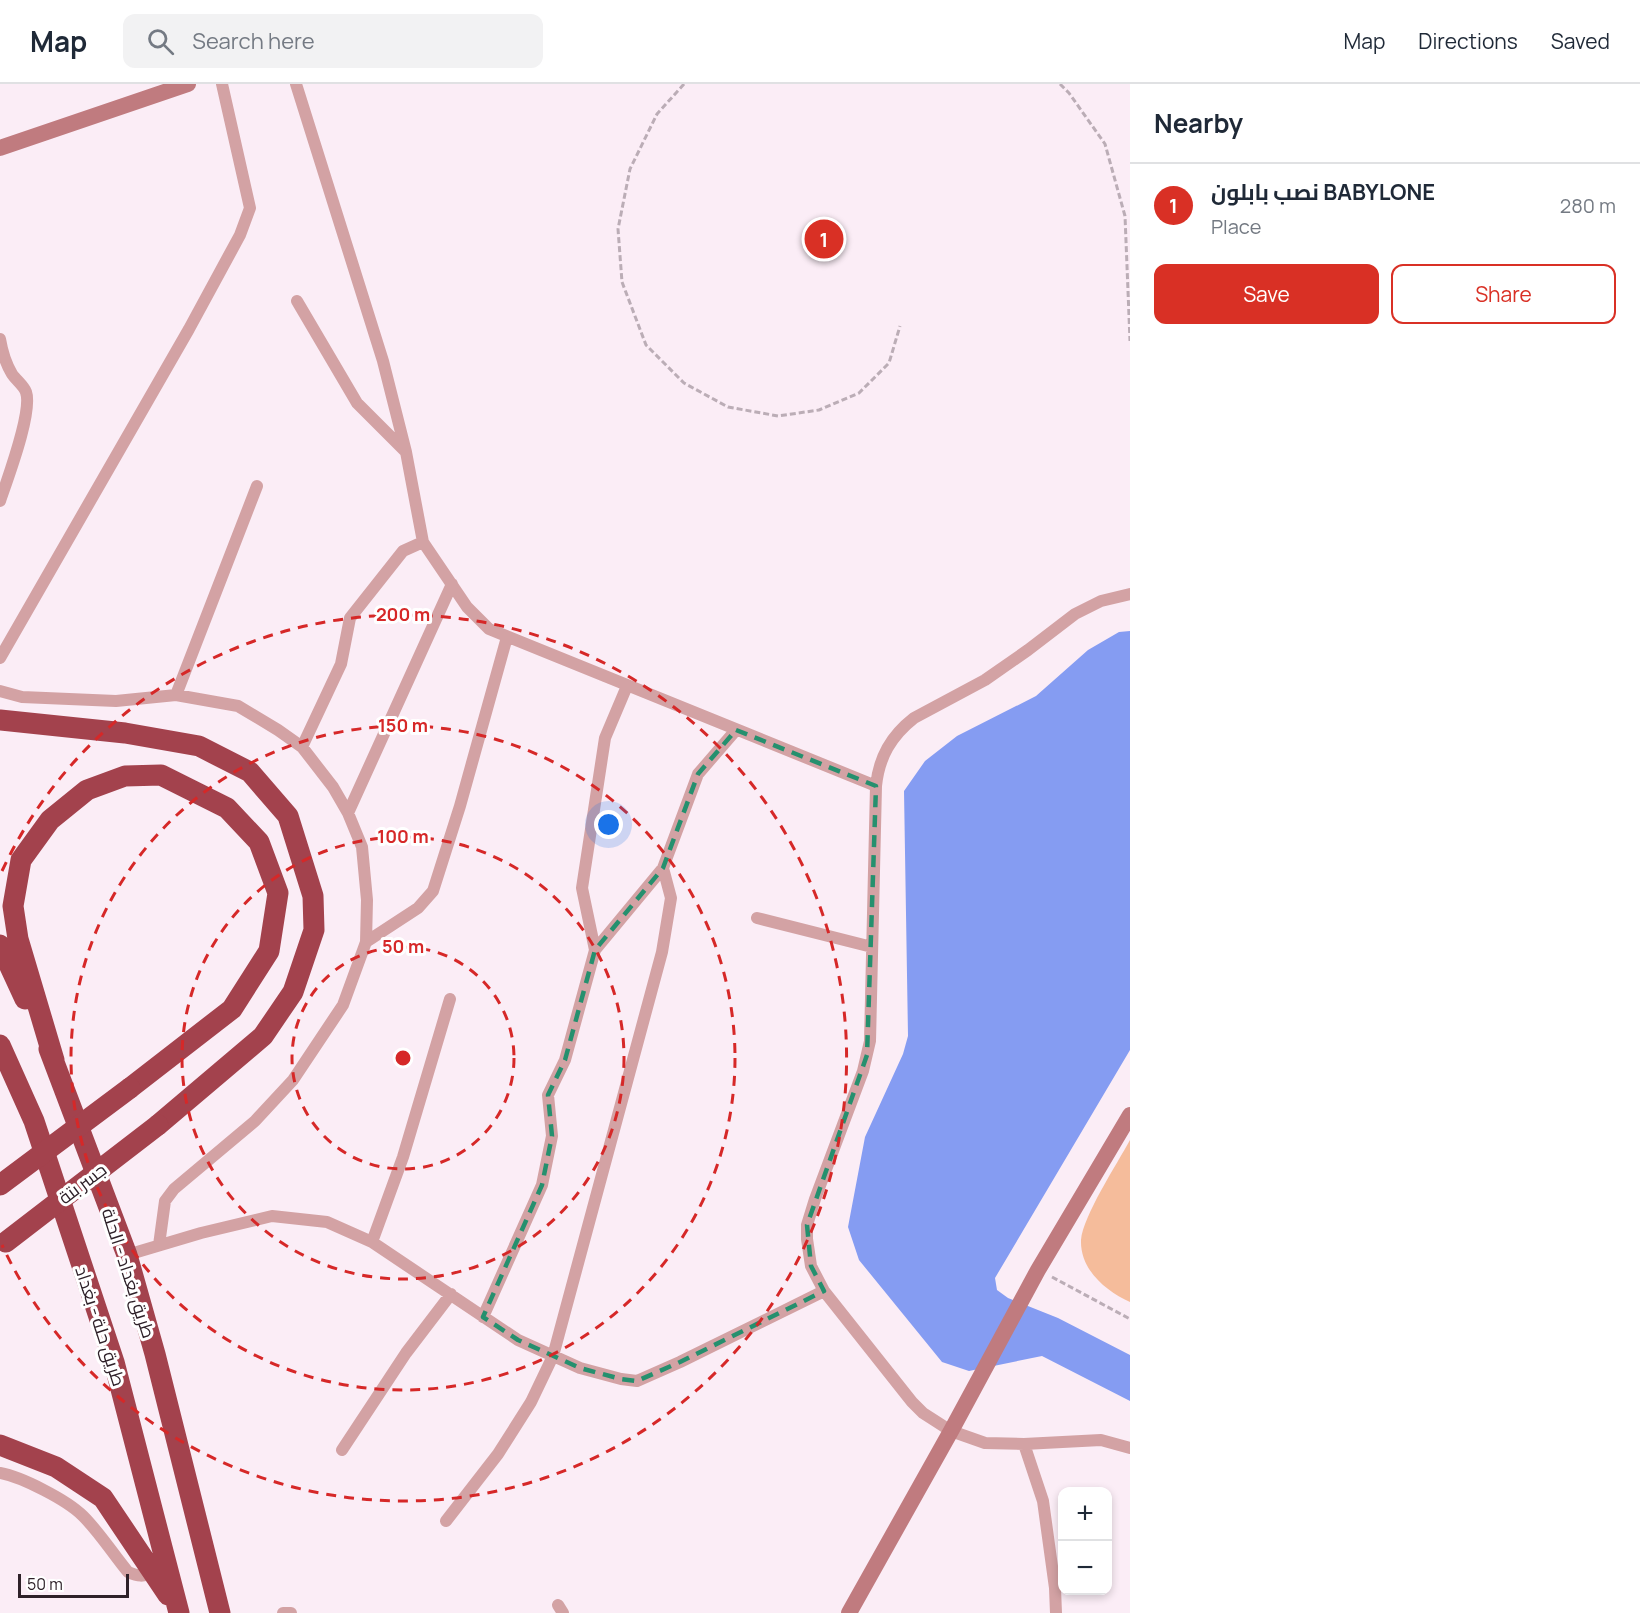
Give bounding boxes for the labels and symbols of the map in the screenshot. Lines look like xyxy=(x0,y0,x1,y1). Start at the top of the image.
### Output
pin: 1 xyxy=(804,216,844,262)
text: 200 m xyxy=(376,602,430,626)
text: 150 m xyxy=(378,713,428,737)
your location xyxy=(594,810,623,839)
text: 100 m xyxy=(377,824,429,848)
text: 50 m xyxy=(382,934,424,958)
centre of rings xyxy=(393,1048,413,1068)
street label: جسر بتة xyxy=(53,1157,111,1209)
street label: طريق بغداد - الحلة xyxy=(96,1205,161,1341)
street label: طريق حلة - بغداد xyxy=(69,1263,132,1389)
scale bar xyxy=(18,1571,129,1598)

